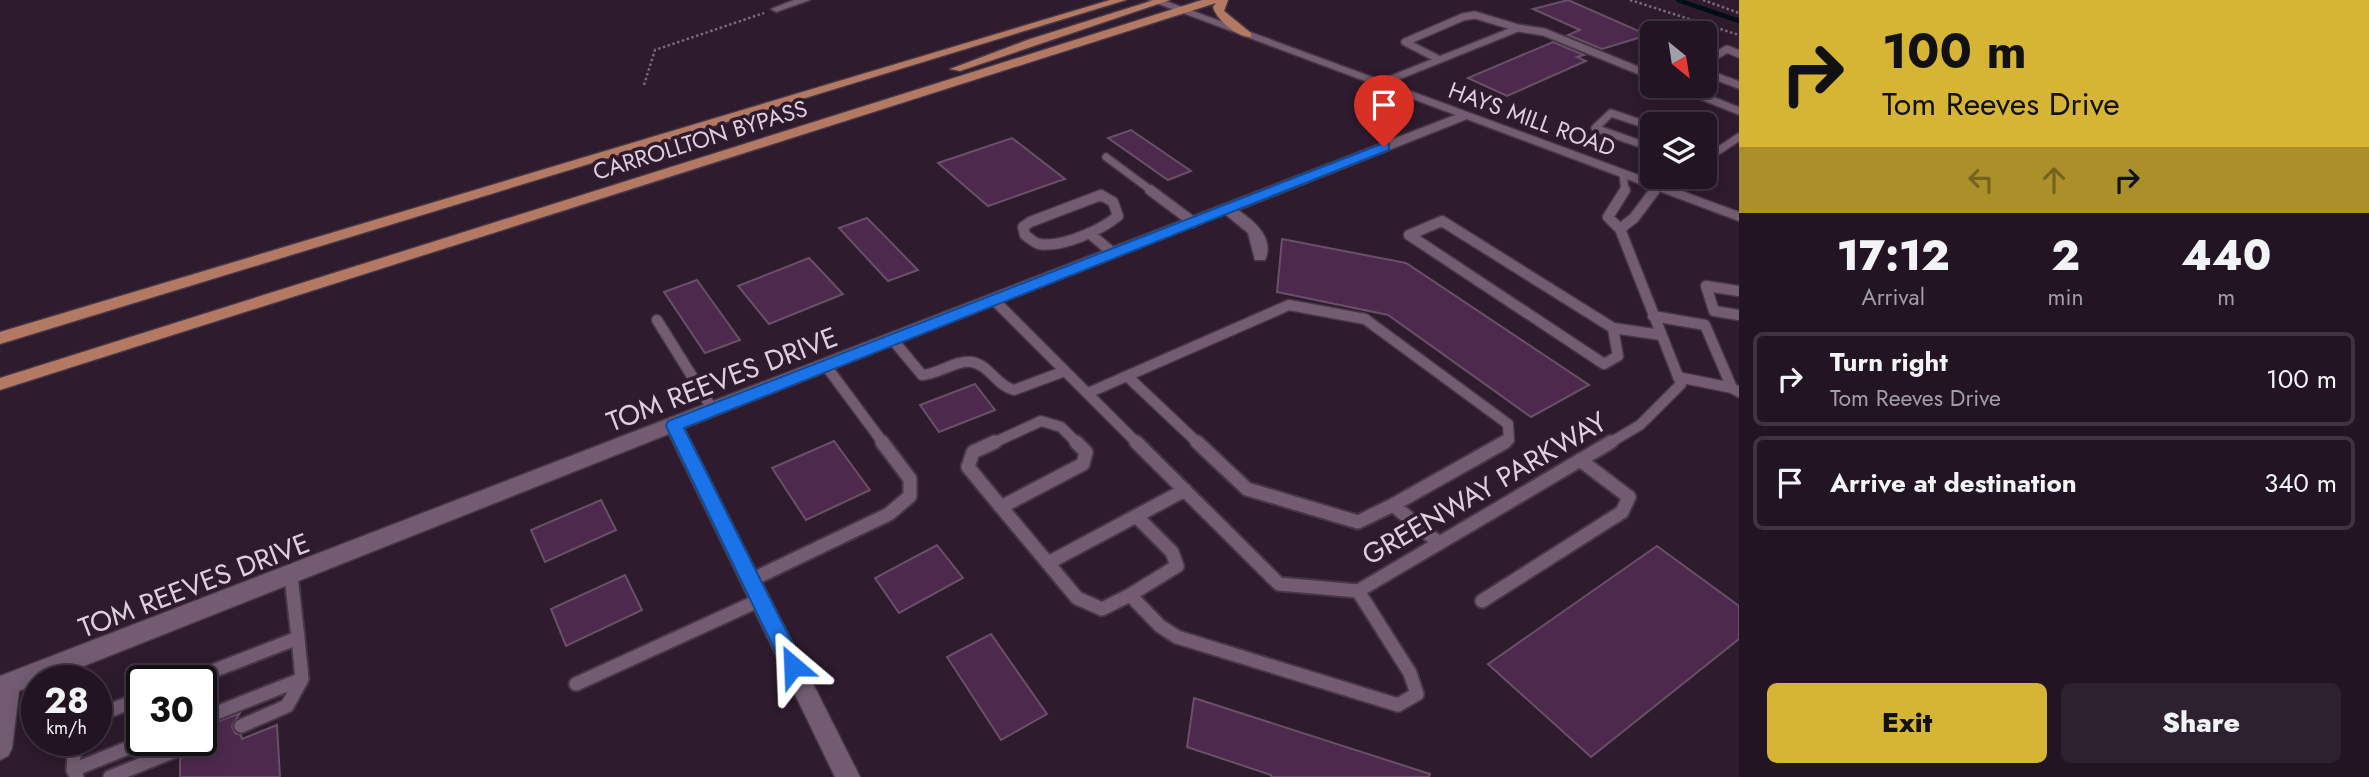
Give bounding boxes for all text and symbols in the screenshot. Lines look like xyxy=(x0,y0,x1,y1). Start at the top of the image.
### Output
text: 100 m xyxy=(1882,16,2027,86)
north arrow xyxy=(1640,21,1717,98)
map controls xyxy=(1640,21,1717,189)
icon: right xyxy=(1767,28,1858,119)
street label: HAYS MILL ROAD xyxy=(1444,73,1620,165)
pin xyxy=(1354,75,1414,147)
text: Tom Reeves Drive xyxy=(1882,81,2120,127)
icon: arrive xyxy=(1365,86,1403,124)
street label: CARROLLTON BYPASS xyxy=(589,91,811,189)
button: layers xyxy=(1640,112,1717,189)
icon: left xyxy=(1962,161,2000,199)
icon: ahead xyxy=(2035,161,2073,199)
icon: right xyxy=(2108,161,2146,199)
text: 17:12 xyxy=(1837,225,1950,286)
text: 2 xyxy=(2051,225,2080,286)
text: 440 xyxy=(2181,225,2271,286)
text: Arrival xyxy=(1862,280,1925,314)
text: min xyxy=(2047,280,2083,314)
text: m xyxy=(2217,280,2235,314)
street label: TOM REEVES DRIVE xyxy=(601,317,844,442)
text: Turn right xyxy=(1830,343,1948,381)
icon: right xyxy=(1771,360,1809,398)
text: 100 m xyxy=(2266,360,2337,398)
text: Tom Reeves Drive xyxy=(1830,381,2001,415)
street label: GREENWAY PARKWAY xyxy=(1354,401,1615,575)
icon: arrive xyxy=(1771,464,1809,502)
text: Arrive at destination xyxy=(1830,464,2077,502)
text: 340 m xyxy=(2264,464,2337,502)
street label: TOM REEVES DRIVE xyxy=(73,523,316,648)
position arrow xyxy=(756,629,830,703)
speed limit sign: 30 xyxy=(126,665,217,756)
text: 28 xyxy=(44,676,89,726)
button: Exit xyxy=(1767,683,2047,763)
button: Share xyxy=(2061,683,2341,763)
text: km/h xyxy=(46,715,87,741)

